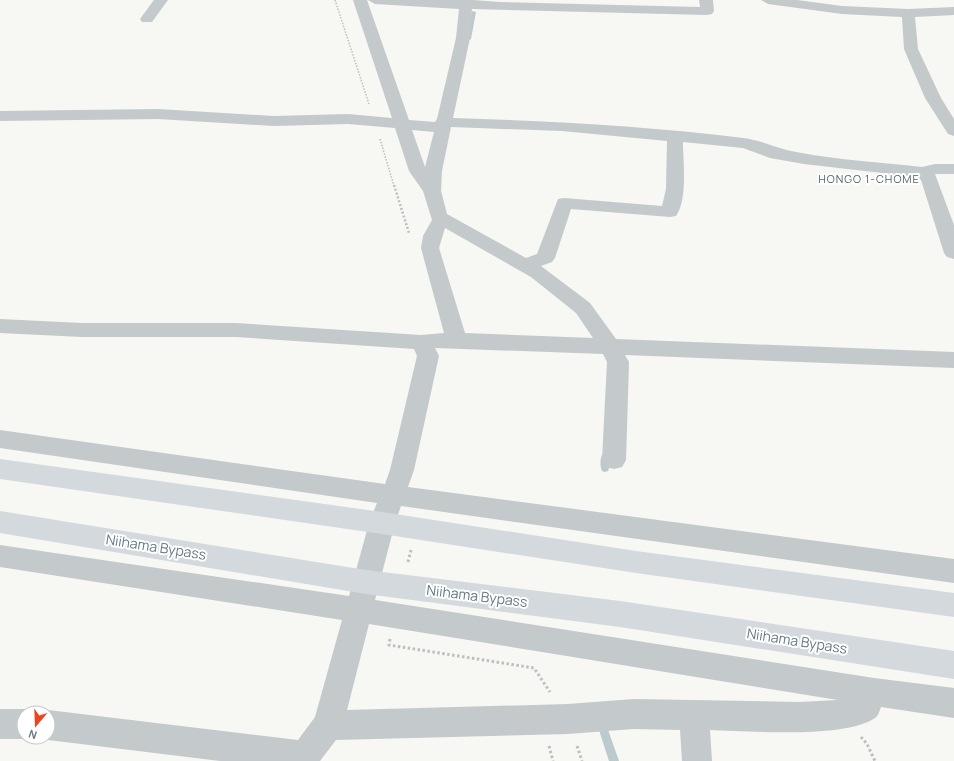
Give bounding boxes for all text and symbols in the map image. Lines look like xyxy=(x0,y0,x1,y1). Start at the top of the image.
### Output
district label: HONGO 1-CHOME xyxy=(818,171,920,186)
street label: Niihama Bypass xyxy=(105,529,208,564)
street label: Niihama Bypass xyxy=(426,580,529,611)
street label: Niihama Bypass xyxy=(746,623,849,658)
north arrow xyxy=(16,705,56,745)
text: N xyxy=(26,727,39,743)

